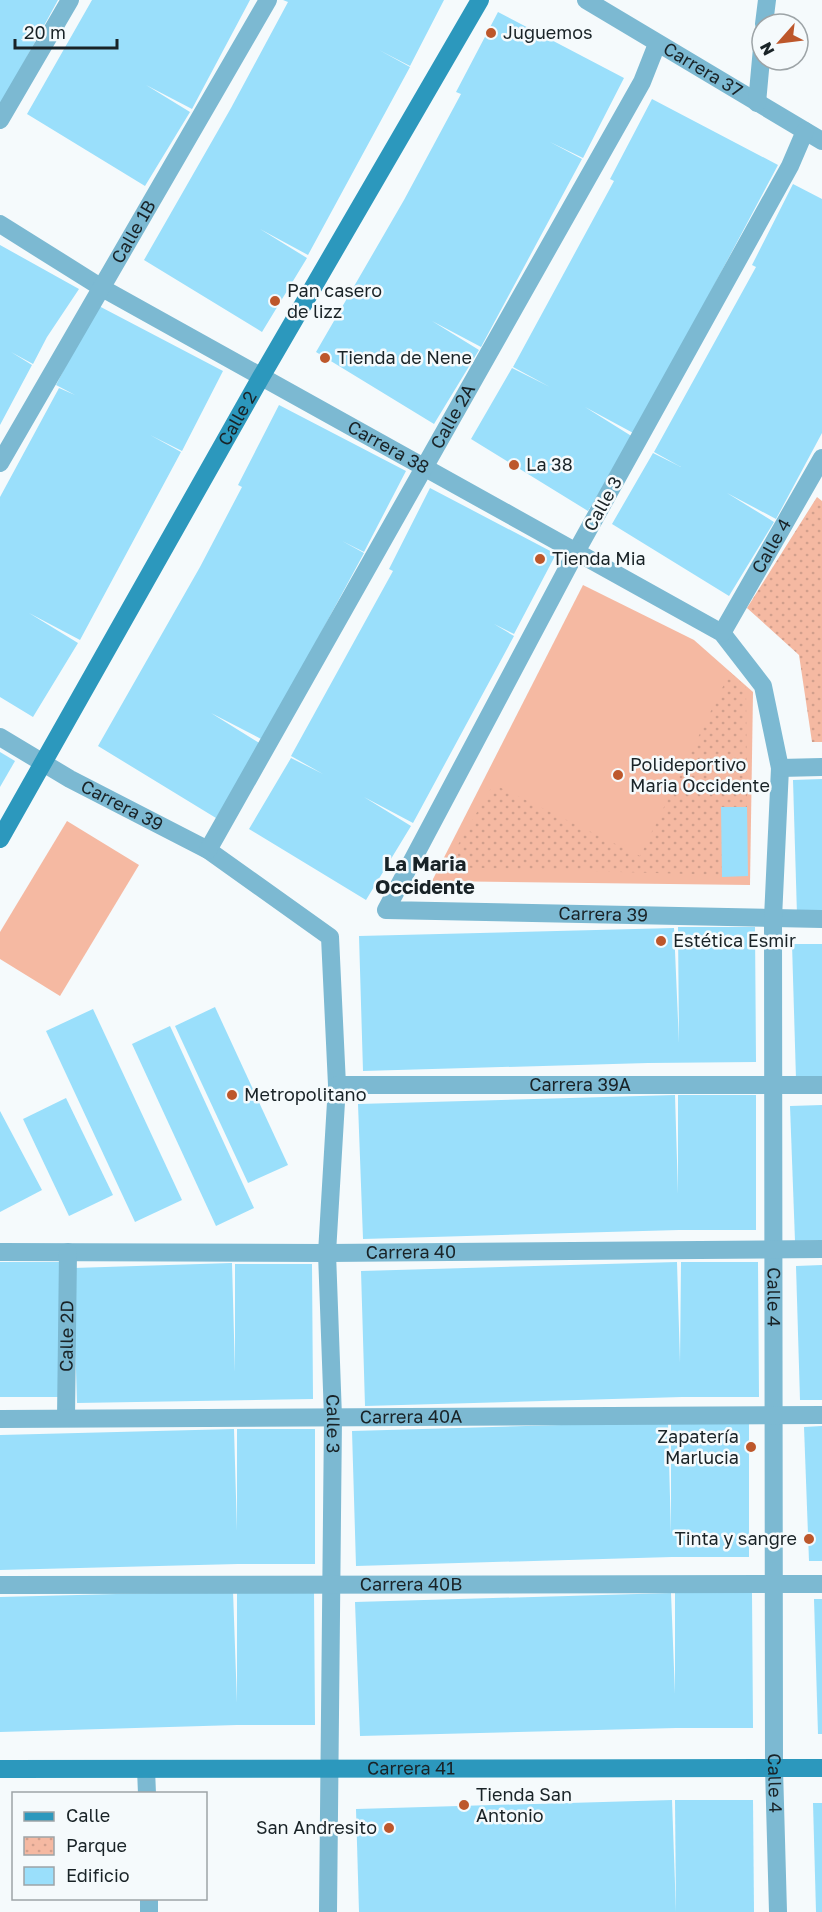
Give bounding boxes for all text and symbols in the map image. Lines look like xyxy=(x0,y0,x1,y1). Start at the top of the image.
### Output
scale bar xyxy=(15,12,117,50)
north arrow xyxy=(750,12,810,72)
text: 20 m xyxy=(24,21,66,43)
place label: Juguemos xyxy=(503,21,593,43)
marker: Juguemos xyxy=(484,26,498,40)
street label: Carrera 37 xyxy=(660,37,747,101)
text: N xyxy=(755,39,778,59)
street label: Calle 1B xyxy=(106,196,160,267)
place label: Pan casero de lizz xyxy=(287,279,382,322)
marker: Pan casero de lizz xyxy=(268,294,282,308)
place label: Tienda de Nene xyxy=(337,346,472,368)
marker: Tienda de Nene xyxy=(318,351,332,365)
street label: Calle 2A xyxy=(425,380,479,452)
street label: Calle 2 xyxy=(213,387,261,449)
street label: Carrera 38 xyxy=(344,415,433,478)
place label: La 38 xyxy=(526,453,573,475)
marker: La 38 xyxy=(507,458,521,472)
street label: Calle 3 xyxy=(578,472,626,535)
street label: Calle 4 xyxy=(746,514,795,577)
place label: Tienda Mia xyxy=(552,547,646,569)
marker: Tienda Mia xyxy=(533,552,547,566)
place label: Polideportivo Maria Occidente xyxy=(630,753,770,796)
marker: Polideportivo Maria Occidente xyxy=(611,768,625,782)
street label: Carrera 39 xyxy=(77,775,167,835)
district label: La Maria Occidente xyxy=(375,851,475,898)
street label: Carrera 39 xyxy=(558,902,648,925)
place label: Estética Esmir xyxy=(673,929,796,951)
marker: Estética Esmir xyxy=(654,934,668,948)
street label: Carrera 39A xyxy=(529,1073,631,1095)
place label: Metropolitano xyxy=(244,1083,366,1105)
marker: Metropolitano xyxy=(225,1088,239,1102)
street label: Carrera 40 xyxy=(366,1240,456,1263)
street label: Calle 4 xyxy=(763,1267,785,1327)
street label: Calle 2D xyxy=(55,1300,77,1372)
street label: Calle 3 xyxy=(322,1394,345,1454)
street label: Carrera 40A xyxy=(360,1405,462,1427)
place label: Zapatería Marlucia xyxy=(657,1425,739,1468)
marker: Zapatería Marlucia xyxy=(744,1440,758,1454)
place label: Tinta y sangre xyxy=(675,1527,797,1549)
marker: Tinta y sangre xyxy=(802,1532,816,1546)
street label: Carrera 40B xyxy=(360,1572,462,1595)
street label: Calle 4 xyxy=(764,1753,787,1813)
street label: Carrera 41 xyxy=(367,1756,455,1779)
place label: Tienda San Antonio xyxy=(476,1783,572,1826)
legend xyxy=(12,1792,207,1900)
marker: Tienda San Antonio xyxy=(457,1798,471,1812)
text: Calle xyxy=(66,1804,110,1826)
place label: San Andresito xyxy=(256,1816,377,1838)
marker: San Andresito xyxy=(382,1821,396,1835)
text: Parque xyxy=(66,1834,127,1856)
text: Edificio xyxy=(66,1864,130,1886)

